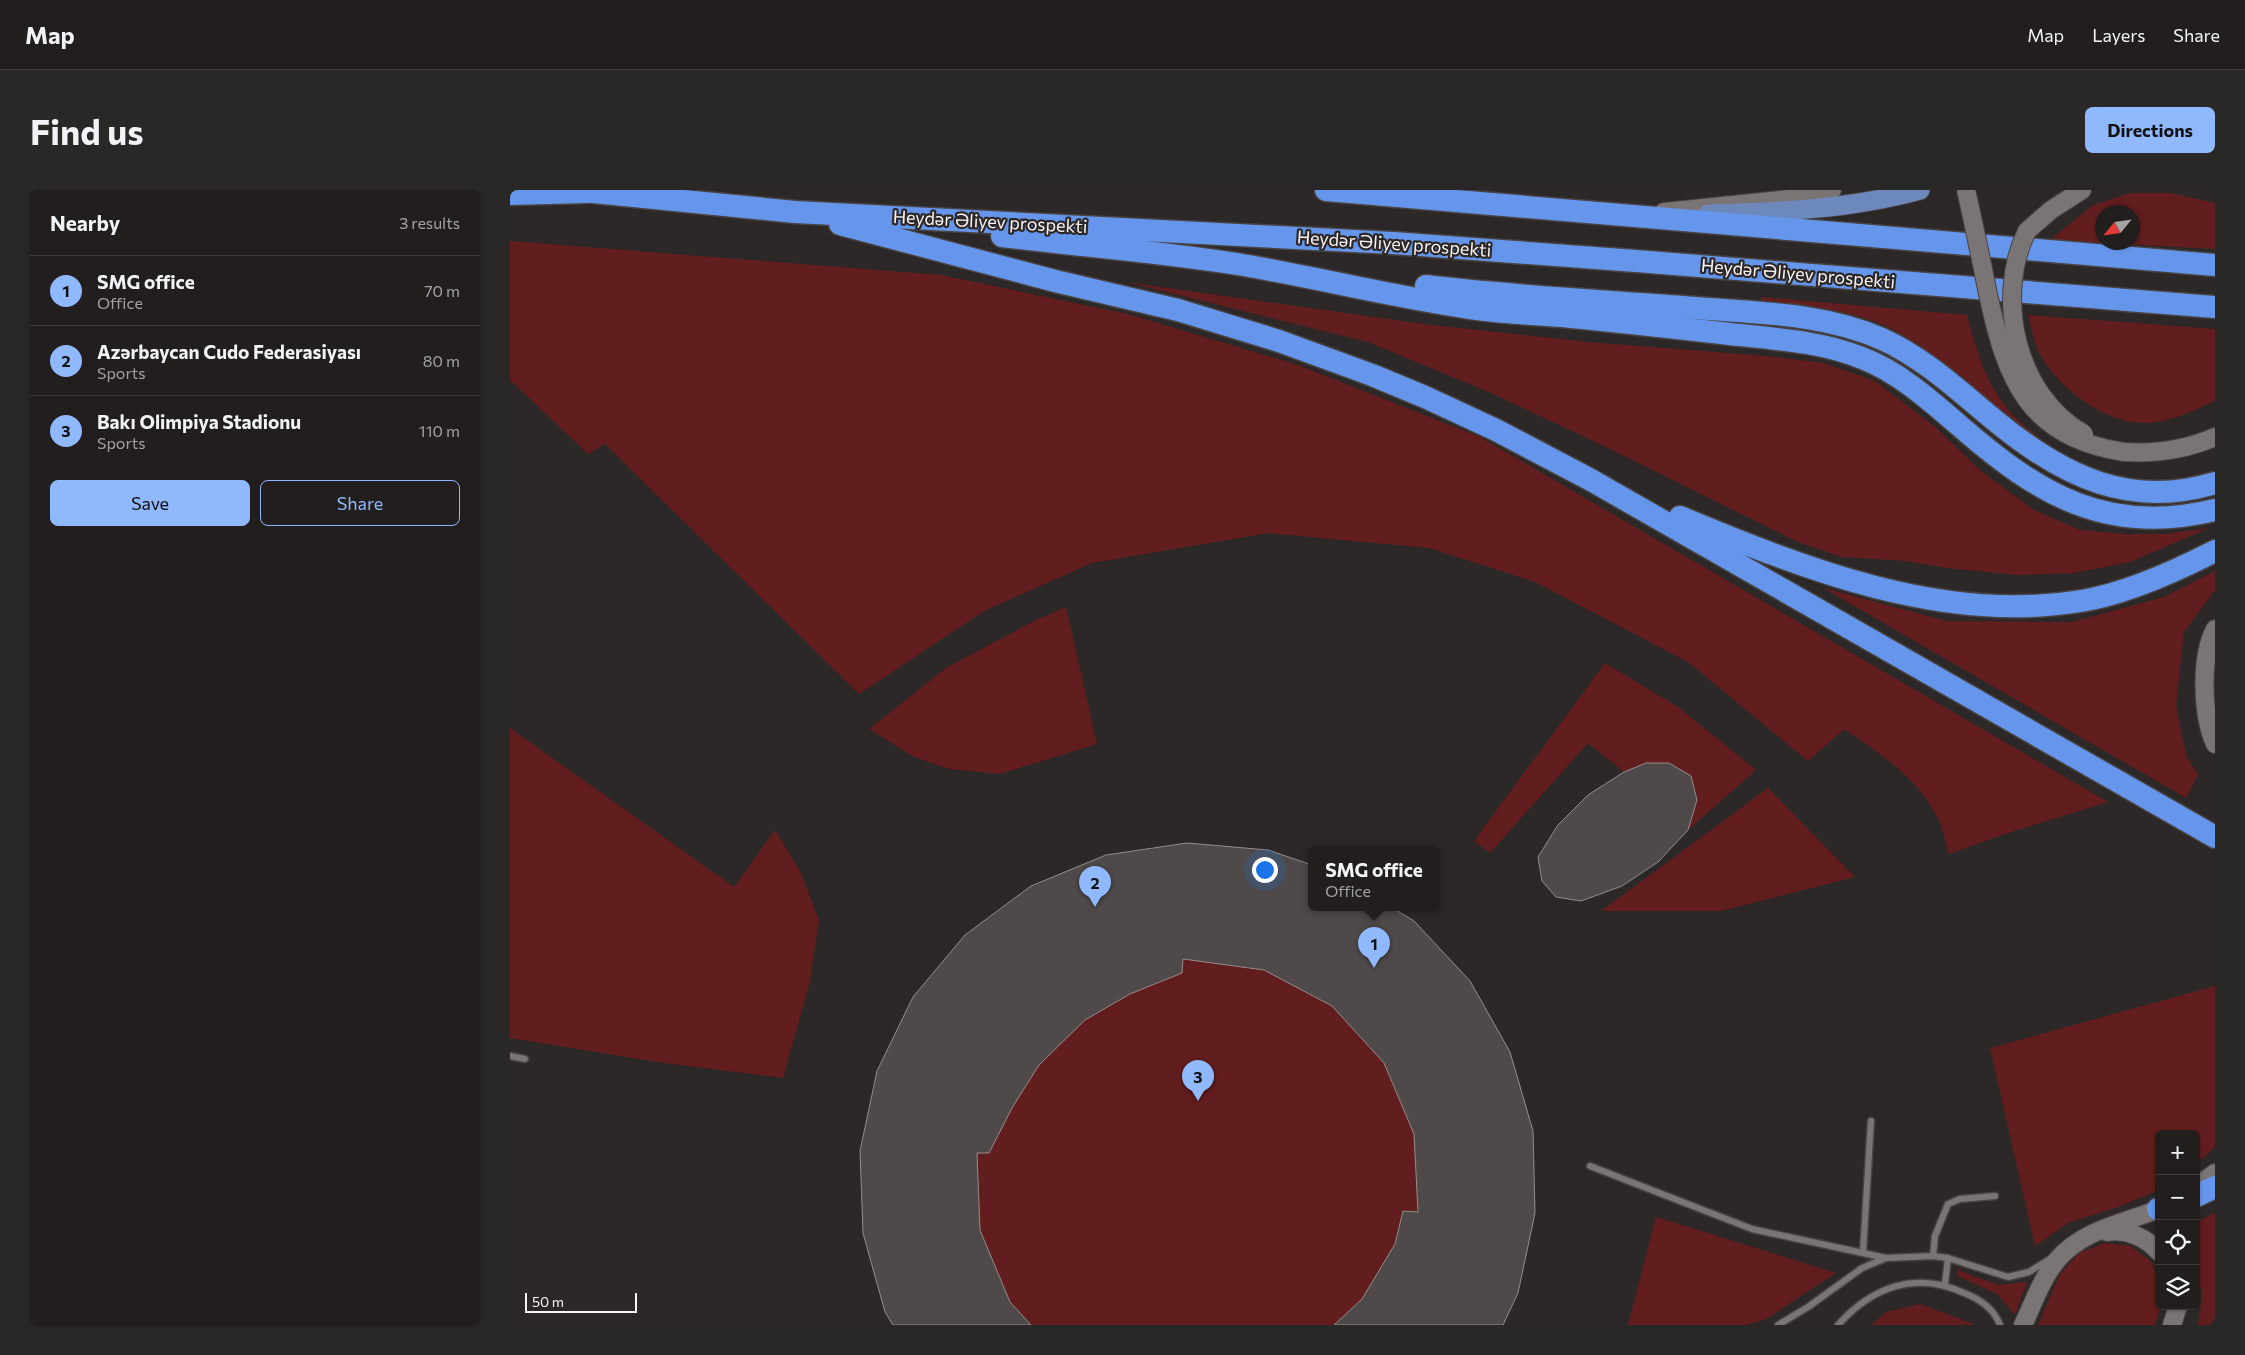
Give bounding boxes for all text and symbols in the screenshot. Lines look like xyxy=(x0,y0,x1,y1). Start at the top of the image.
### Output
text: Map xyxy=(25,20,75,49)
text: Map xyxy=(2027,24,2064,46)
text: Layers xyxy=(2092,24,2145,46)
text: Share xyxy=(2173,24,2220,46)
button: Directions xyxy=(2085,107,2215,153)
text: Find us xyxy=(30,109,144,152)
street label: Heydər Əliyev prospekti xyxy=(892,205,1088,237)
north arrow xyxy=(2095,205,2140,250)
text: Nearby xyxy=(50,210,120,235)
text: 3 results xyxy=(399,213,460,232)
street label: Heydər Əliyev prospekti xyxy=(1296,225,1492,261)
street label: Heydər Əliyev prospekti xyxy=(1700,254,1896,292)
text: SMG office xyxy=(97,270,195,293)
text: 1 xyxy=(62,281,70,300)
text: 70 m xyxy=(424,281,460,300)
text: Office xyxy=(97,293,143,312)
text: Azərbaycan Cudo Federasiyası xyxy=(97,340,361,363)
text: 2 xyxy=(61,351,71,370)
text: 80 m xyxy=(423,351,460,370)
text: Sports xyxy=(97,363,146,382)
text: Bakı Olimpiya Stadionu xyxy=(97,410,301,433)
text: 3 xyxy=(61,421,71,440)
text: 110 m xyxy=(419,421,460,440)
text: Sports xyxy=(97,433,146,452)
button: Save xyxy=(50,480,250,526)
button: Share xyxy=(260,480,460,526)
popup xyxy=(1308,846,1440,911)
your location xyxy=(1252,857,1278,883)
text: SMG office xyxy=(1325,858,1423,881)
pin: 2 xyxy=(1079,866,1111,907)
text: Office xyxy=(1325,881,1371,900)
pin: 1 xyxy=(1358,927,1390,968)
pin: 3 xyxy=(1182,1060,1214,1101)
map controls xyxy=(2155,1130,2200,1310)
button: + xyxy=(2155,1130,2200,1175)
button: − xyxy=(2155,1175,2200,1220)
button: locate xyxy=(2155,1220,2200,1265)
button: layers xyxy=(2155,1265,2200,1310)
scale bar xyxy=(525,1290,638,1313)
text: 50 m xyxy=(532,1293,564,1310)

